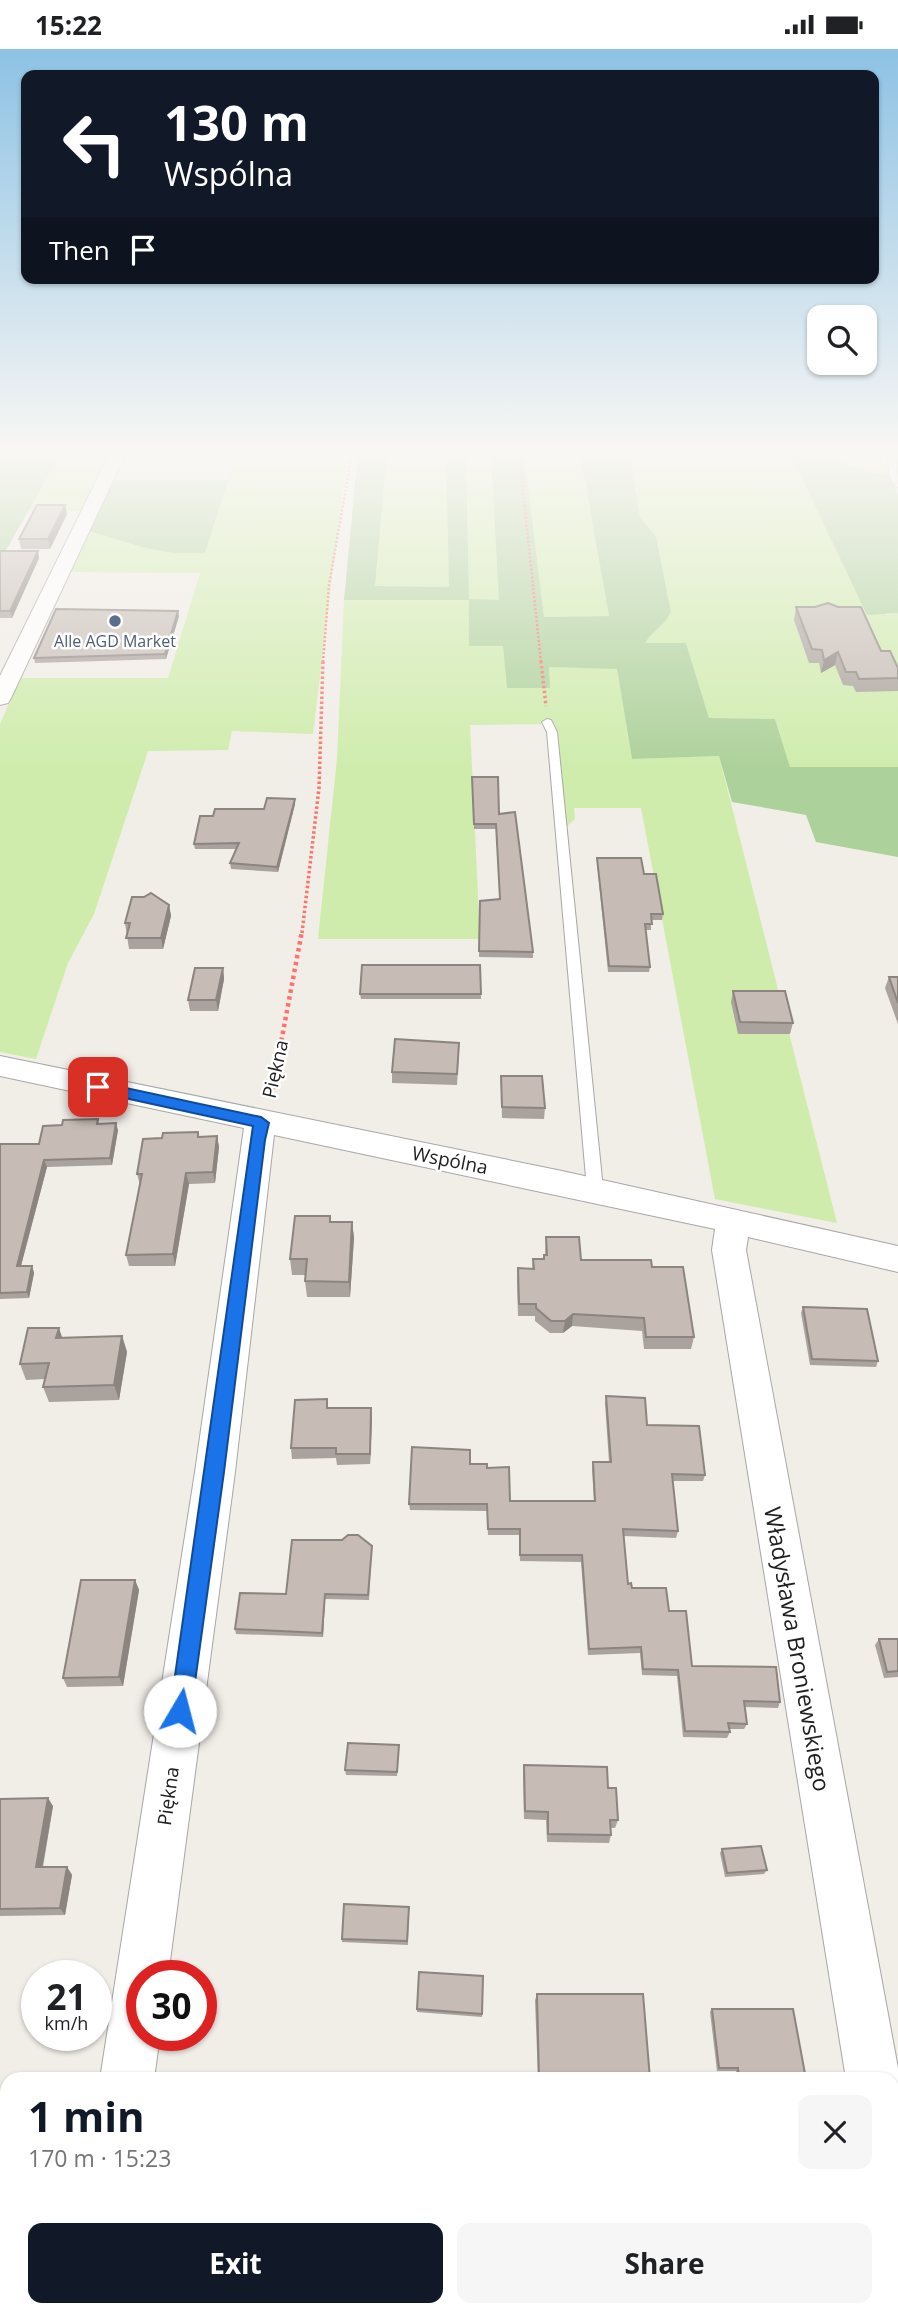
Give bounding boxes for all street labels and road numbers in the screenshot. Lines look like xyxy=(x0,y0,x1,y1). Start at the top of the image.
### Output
street label: Piękna xyxy=(256,1037,294,1101)
street label: Wspólna xyxy=(410,1140,490,1180)
street label: Władysława Broniewskiego xyxy=(757,1504,839,1794)
street label: Piękna xyxy=(151,1765,185,1827)

